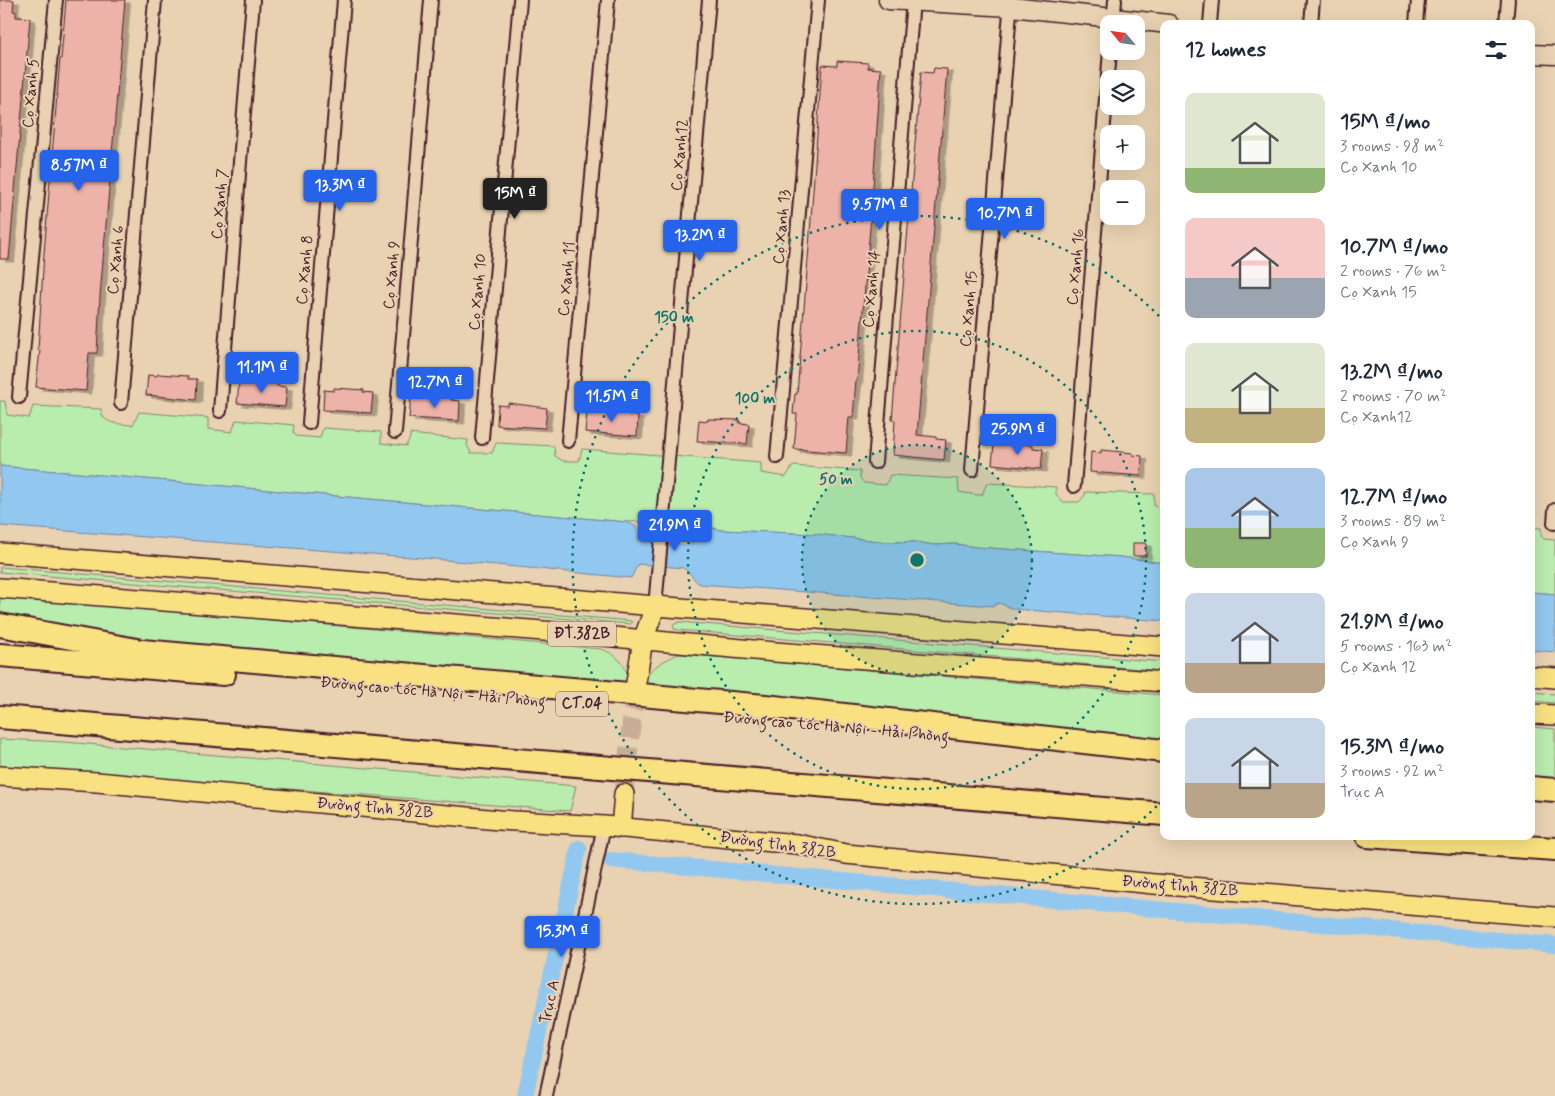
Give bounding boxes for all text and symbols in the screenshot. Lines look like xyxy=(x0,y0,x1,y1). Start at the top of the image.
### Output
north arrow xyxy=(1100,15,1145,60)
map controls xyxy=(1100,15,1145,225)
text: 12 homes xyxy=(1185,36,1266,64)
icon: filters xyxy=(1482,36,1510,64)
street label: Cọ Xanh 5 xyxy=(17,57,45,129)
button: layers xyxy=(1100,70,1145,115)
text: 15M ₫/mo xyxy=(1340,108,1430,136)
icon: home xyxy=(1225,113,1285,173)
street label: Cọ Xanh12 xyxy=(666,118,694,192)
button: + xyxy=(1100,125,1145,170)
text: 3 rooms · 98 m² xyxy=(1340,136,1444,157)
pin: 8.57M ₫ xyxy=(33,150,125,192)
text: 8.57M ₫ xyxy=(51,155,107,176)
text: Cọ Xanh 10 xyxy=(1340,157,1417,178)
street label: Cọ Xanh 7 xyxy=(206,168,234,240)
pin: 13.3M ₫ xyxy=(294,170,386,212)
text: 13.3M ₫ xyxy=(314,175,366,196)
pin: 15M ₫ xyxy=(480,178,550,220)
button: − xyxy=(1100,180,1145,225)
text: 15M ₫ xyxy=(494,183,536,204)
pin: 9.57M ₫ xyxy=(834,188,926,231)
street label: Cọ Xanh 13 xyxy=(768,189,796,265)
text: 9.57M ₫ xyxy=(852,194,908,215)
pin: 10.7M ₫ xyxy=(959,198,1051,240)
text: 10.7M ₫ xyxy=(977,203,1033,224)
pin: 13.2M ₫ xyxy=(654,220,746,262)
street label: Cọ Xanh 6 xyxy=(103,225,129,295)
text: 13.2M ₫ xyxy=(674,225,726,246)
street label: Cọ Xanh 16 xyxy=(1062,228,1090,306)
text: 10.7M ₫/mo xyxy=(1340,233,1448,261)
street label: Cọ Xanh 8 xyxy=(291,234,319,306)
icon: home xyxy=(1225,238,1285,298)
street label: Cọ Xanh 9 xyxy=(379,240,405,310)
street label: Cọ Xanh 11 xyxy=(553,241,581,317)
street label: Cọ Xanh 14 xyxy=(858,249,886,329)
street label: Cọ Xanh 10 xyxy=(464,253,492,331)
text: 2 rooms · 76 m² xyxy=(1340,261,1447,282)
street label: Cọ Xanh 15 xyxy=(955,270,983,348)
text: Cọ Xanh 15 xyxy=(1340,282,1417,303)
text: 150 m xyxy=(654,308,694,328)
pin: 11.1M ₫ xyxy=(216,352,308,394)
text: 11.1M ₫ xyxy=(236,357,288,378)
text: 13.2M ₫/mo xyxy=(1340,358,1443,386)
icon: home xyxy=(1225,363,1285,423)
pin: 12.7M ₫ xyxy=(389,366,481,409)
text: 12.7M ₫ xyxy=(407,372,463,393)
pin: 11.5M ₫ xyxy=(566,380,658,423)
text: 11.5M ₫ xyxy=(585,386,639,407)
text: 2 rooms · 70 m² xyxy=(1340,386,1447,407)
text: 100 m xyxy=(735,389,775,409)
text: Cọ Xanh12 xyxy=(1340,407,1412,428)
pin: 25.9M ₫ xyxy=(972,414,1064,456)
text: 25.9M ₫ xyxy=(991,419,1045,440)
text: 50 m xyxy=(819,470,853,490)
text: 12.7M ₫/mo xyxy=(1340,483,1447,511)
icon: home xyxy=(1225,488,1285,548)
pin: 21.9M ₫ xyxy=(629,510,721,552)
text: 3 rooms · 89 m² xyxy=(1340,511,1446,532)
text: 21.9M ₫ xyxy=(649,515,701,536)
text: Cọ Xanh 9 xyxy=(1340,532,1409,553)
centre of rings xyxy=(908,551,926,569)
text: 21.9M ₫/mo xyxy=(1340,608,1444,636)
icon: home xyxy=(1225,613,1285,673)
road number: ĐT.382B xyxy=(548,622,616,646)
text: 5 rooms · 163 m² xyxy=(1340,636,1452,657)
text: Cọ Xanh 12 xyxy=(1340,657,1417,678)
street label: Đường cao tốc Hà Nội - Hải Phòng xyxy=(319,672,546,713)
road number: CT.04 xyxy=(556,692,608,716)
street label: Đường cao tốc Hà Nội - Hải Phòng xyxy=(722,707,949,748)
text: 15.3M ₫/mo xyxy=(1340,733,1444,761)
icon: home xyxy=(1225,738,1285,798)
text: 3 rooms · 92 m² xyxy=(1340,761,1444,782)
text: Trục A xyxy=(1340,782,1385,803)
street label: Đường tỉnh 382B xyxy=(316,792,434,825)
street label: Đường tỉnh 382B xyxy=(719,826,837,865)
street label: Đường tỉnh 382B xyxy=(1121,870,1239,903)
pin: 15.3M ₫ xyxy=(516,916,608,958)
text: 15.3M ₫ xyxy=(536,921,588,942)
street label: Trục A xyxy=(535,978,565,1026)

